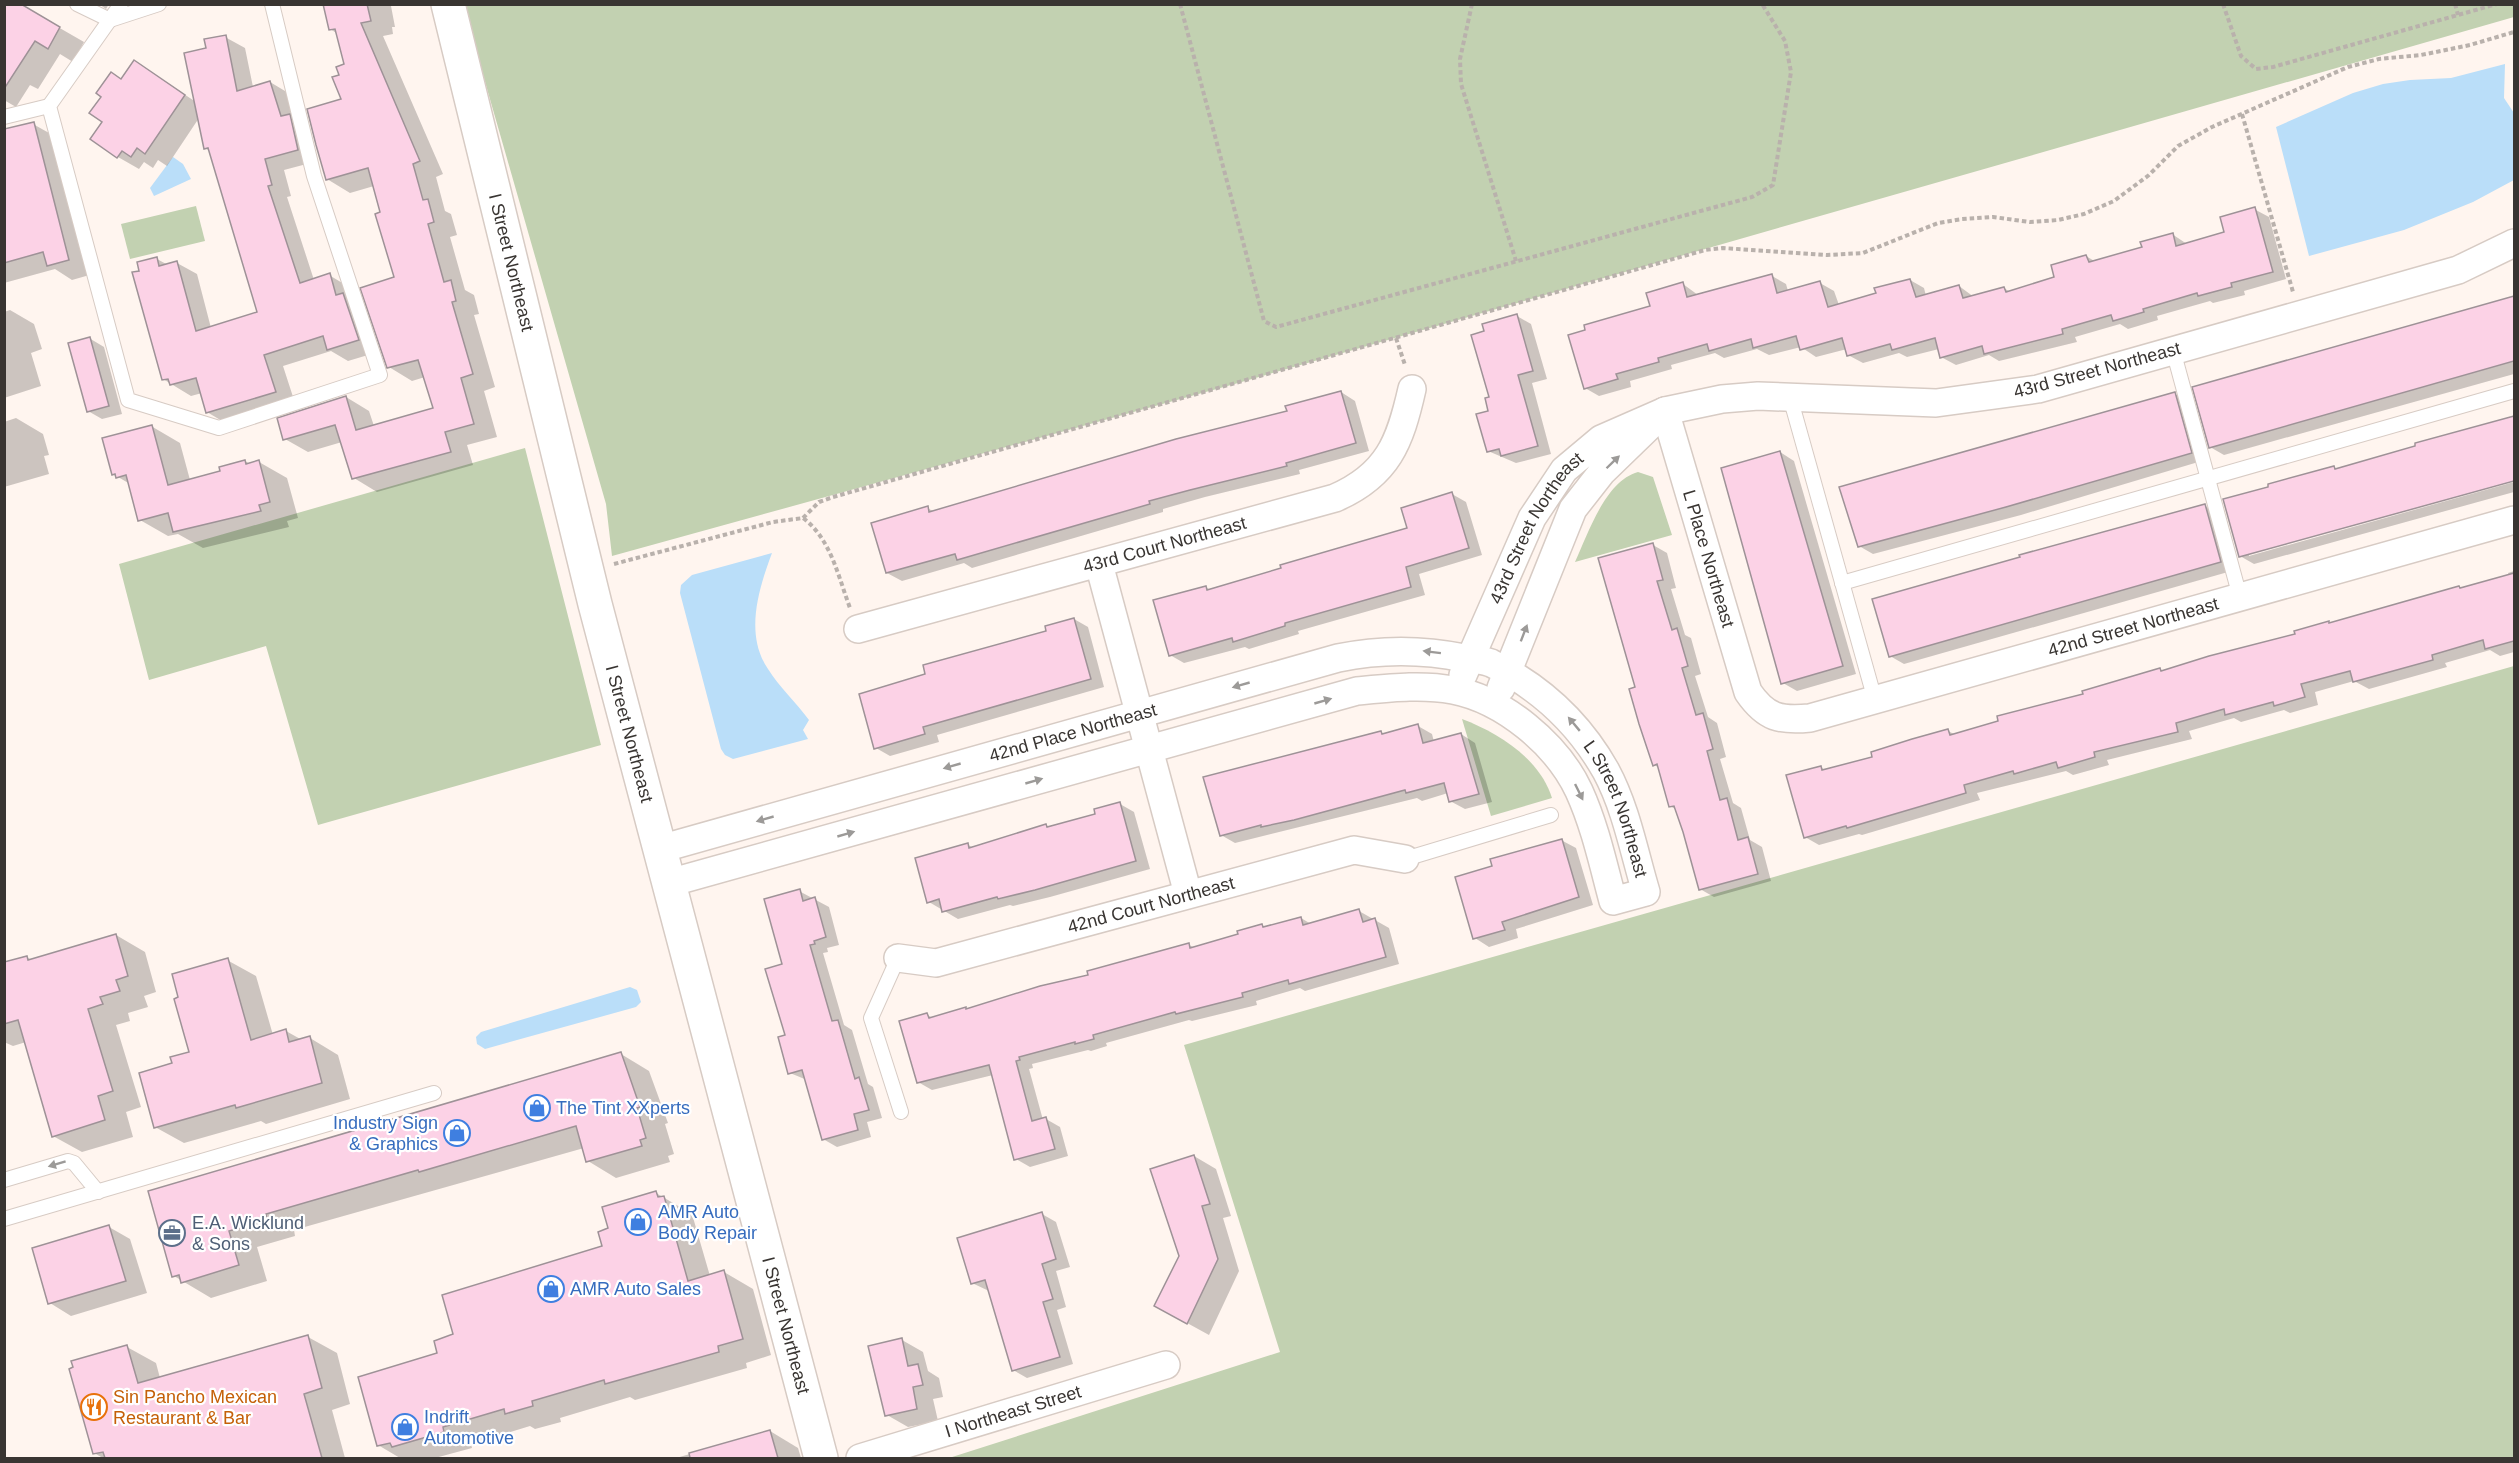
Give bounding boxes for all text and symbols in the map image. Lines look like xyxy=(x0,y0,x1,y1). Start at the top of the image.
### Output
street label: I Street Northeast xyxy=(485,191,538,333)
street label: 43rd Street Northeast xyxy=(2011,338,2183,402)
street label: 43rd Street Northeast xyxy=(1486,448,1587,607)
one-way arrow xyxy=(1605,455,1620,469)
street label: L Place Northeast xyxy=(1679,487,1738,630)
street label: 43rd Court Northeast xyxy=(1081,513,1248,577)
street label: 42nd Street Northeast xyxy=(2046,594,2221,661)
one-way arrow xyxy=(1519,623,1529,641)
one-way arrow xyxy=(1422,648,1441,657)
street label: I Street Northeast xyxy=(602,663,657,805)
one-way arrow xyxy=(1232,680,1250,690)
one-way arrow xyxy=(1314,696,1332,705)
street label: 42nd Place Northeast xyxy=(987,700,1159,766)
one-way arrow xyxy=(1568,717,1581,732)
street label: L Street Northeast xyxy=(1580,737,1651,879)
one-way arrow xyxy=(943,762,961,771)
one-way arrow xyxy=(1025,776,1043,785)
one-way arrow xyxy=(1574,784,1583,801)
one-way arrow xyxy=(756,815,774,824)
one-way arrow xyxy=(837,828,856,838)
street label: 42nd Court Northeast xyxy=(1065,873,1237,937)
shop icon: The Tint XXperts xyxy=(522,1093,552,1123)
place label: The Tint XXperts xyxy=(556,1098,690,1118)
place label: Industry Sign & Graphics xyxy=(333,1113,438,1154)
shop icon: Industry Sign & Graphics xyxy=(442,1118,472,1148)
one-way arrow xyxy=(48,1160,66,1169)
place label: AMR Auto Body Repair xyxy=(658,1202,757,1243)
shop icon: AMR Auto Body Repair xyxy=(623,1207,653,1237)
place label: E.A. Wicklund & Sons xyxy=(192,1213,304,1254)
office icon: E.A. Wicklund & Sons xyxy=(157,1218,187,1248)
street label: I Street Northeast xyxy=(758,1255,814,1396)
shop icon: AMR Auto Sales xyxy=(536,1274,566,1304)
place label: AMR Auto Sales xyxy=(570,1279,701,1299)
street label: I Northeast Street xyxy=(943,1381,1084,1442)
place label: Sin Pancho Mexican Restaurant & Bar xyxy=(113,1387,277,1428)
restaurant icon: Sin Pancho Mexican Restaurant & Bar xyxy=(79,1392,109,1422)
place label: Indrift Automotive xyxy=(424,1407,514,1448)
shop icon: Indrift Automotive xyxy=(390,1412,420,1442)

